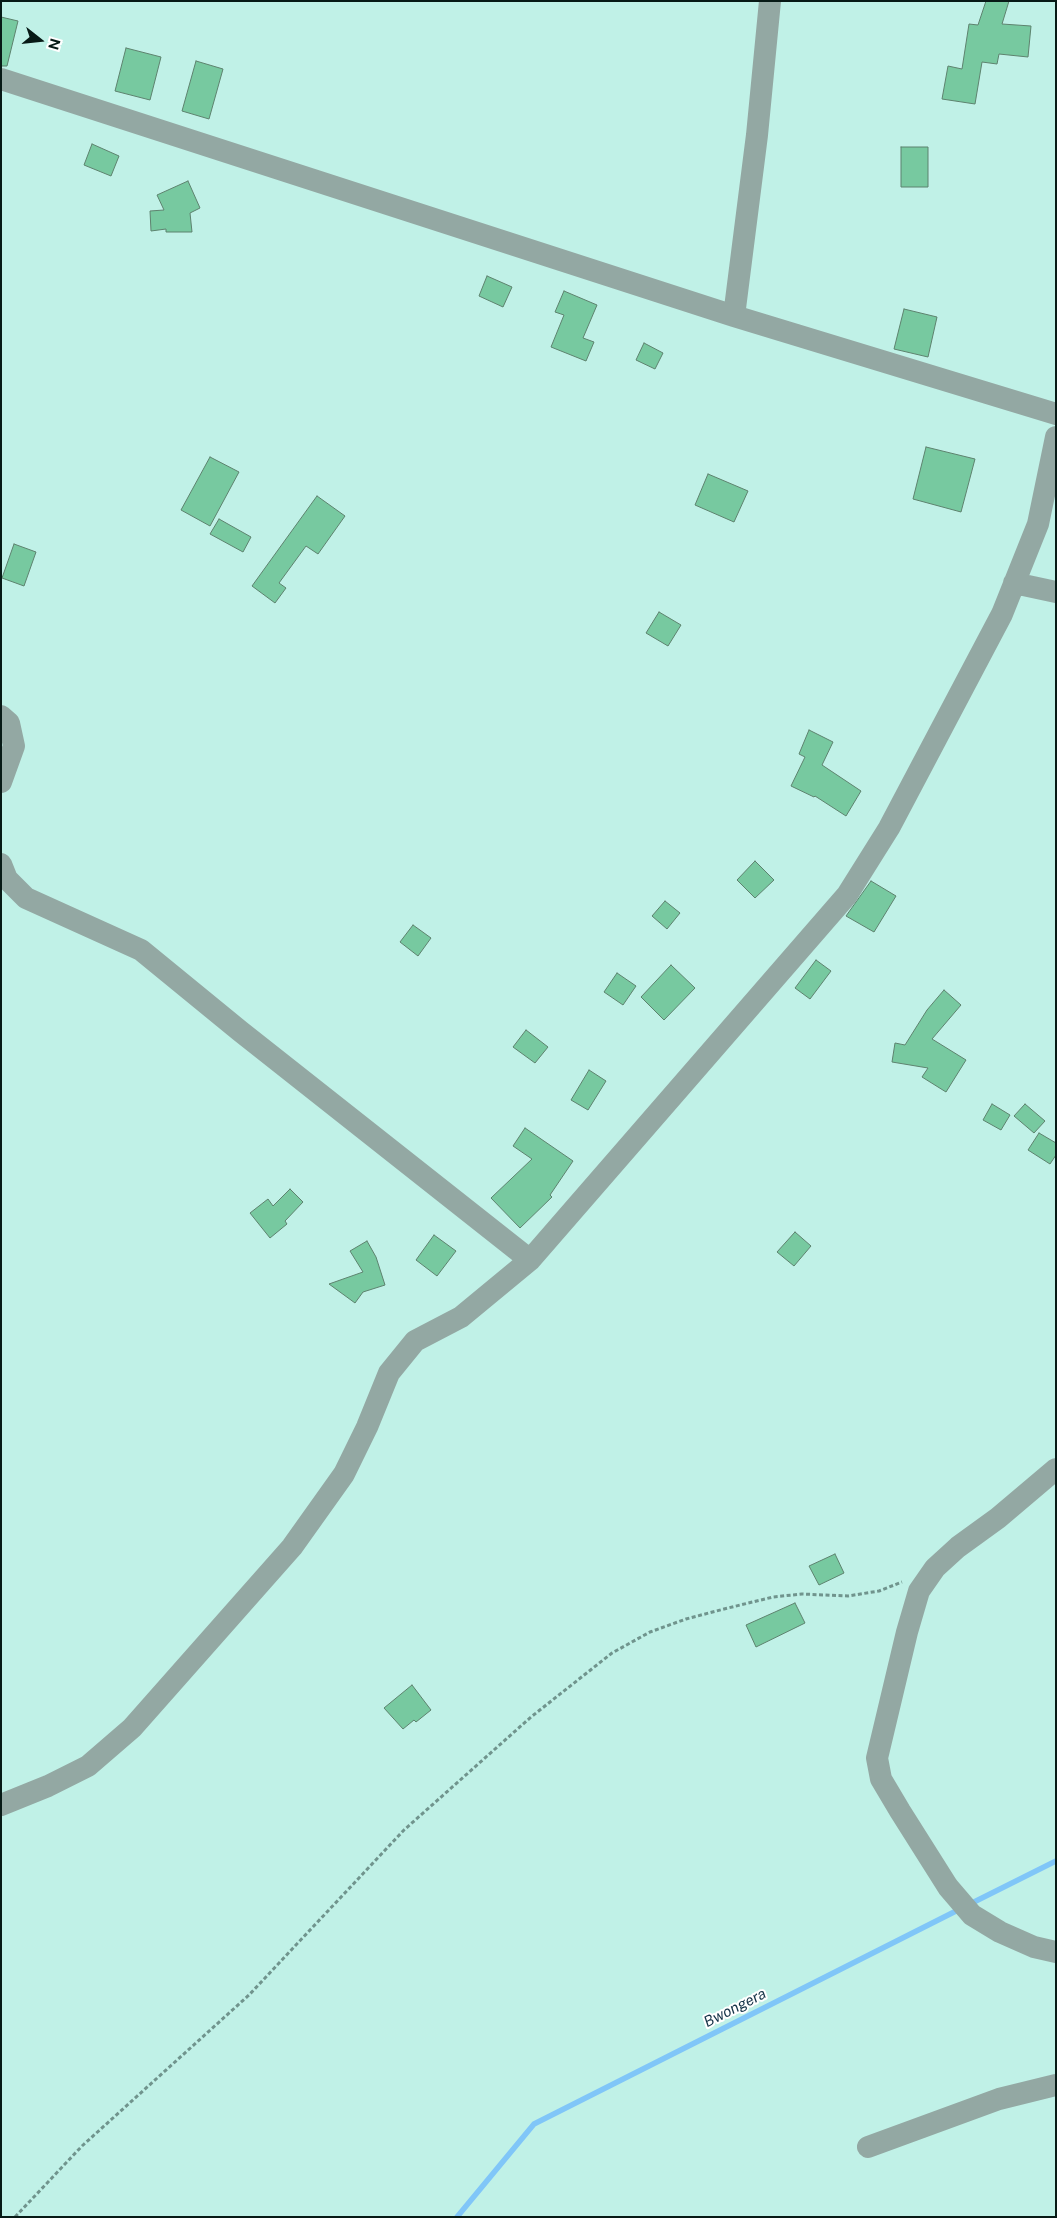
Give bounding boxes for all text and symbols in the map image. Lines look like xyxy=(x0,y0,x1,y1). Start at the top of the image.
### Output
north arrow xyxy=(15,15,65,65)
text: N xyxy=(45,37,64,52)
water label: Bwongera xyxy=(701,1985,769,2031)

